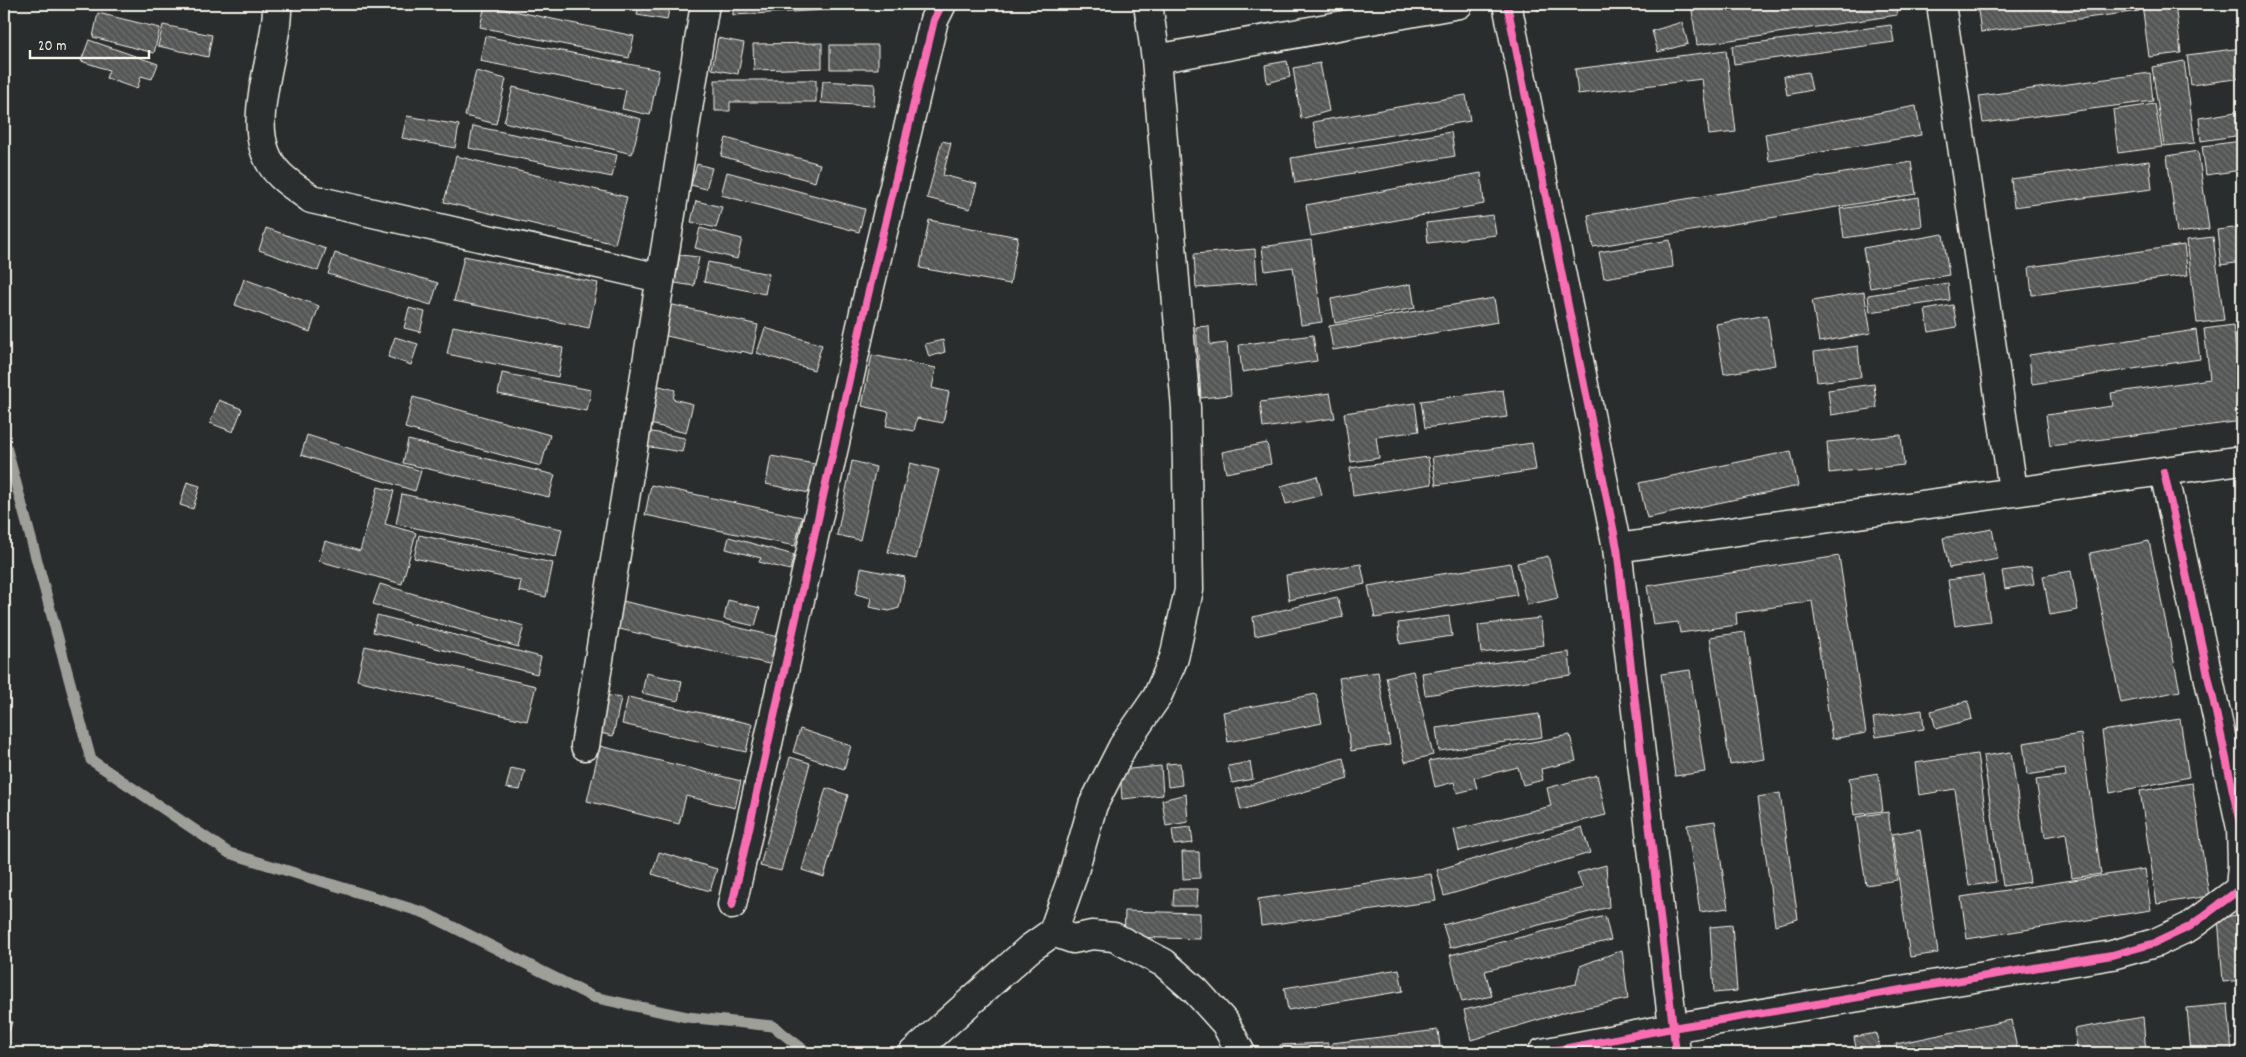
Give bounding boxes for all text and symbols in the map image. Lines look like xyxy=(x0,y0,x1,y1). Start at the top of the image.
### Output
scale bar xyxy=(30,28,149,60)
text: 20 m xyxy=(38,36,66,58)

